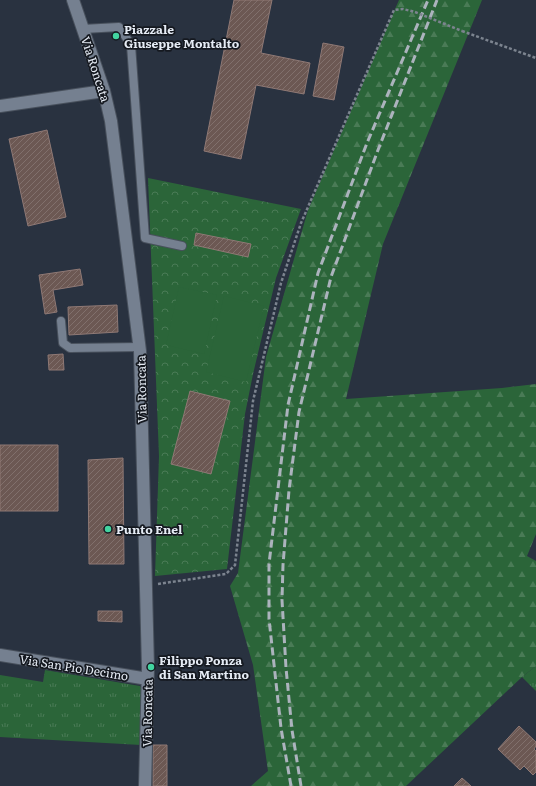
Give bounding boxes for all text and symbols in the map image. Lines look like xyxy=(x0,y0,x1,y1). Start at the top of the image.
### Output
place label: Piazzale Giuseppe Montalto xyxy=(124,20,240,52)
marker: Piazzale Giuseppe Montalto xyxy=(111,31,121,41)
street label: Via Roncata xyxy=(77,34,115,105)
street label: Via Roncata xyxy=(131,354,151,423)
place label: Punto Enel xyxy=(116,520,183,538)
marker: Punto Enel xyxy=(103,524,113,534)
street label: Via San Pio Decimo xyxy=(18,650,130,684)
place label: Filippo Ponza di San Martino xyxy=(159,651,249,683)
marker: Filippo Ponza di San Martino xyxy=(146,662,156,672)
street label: Via Roncata xyxy=(137,678,157,747)

